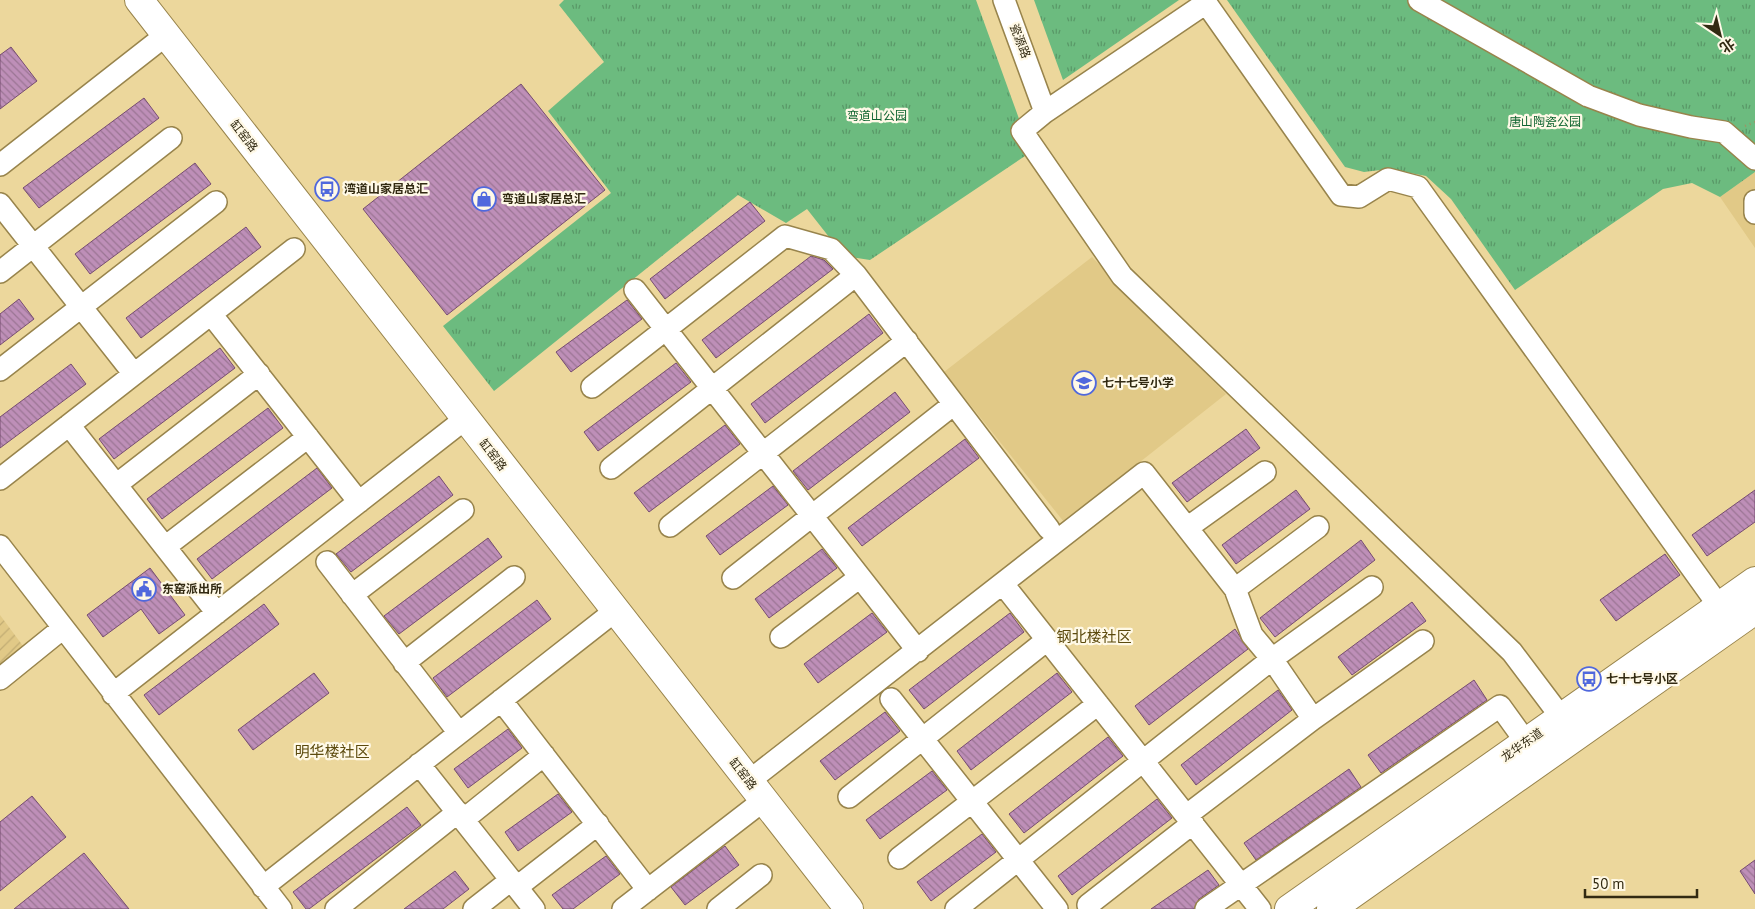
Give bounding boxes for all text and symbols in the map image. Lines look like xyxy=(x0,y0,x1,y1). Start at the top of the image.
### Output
north arrow xyxy=(1695,10,1745,60)
street label: 瓷源路 xyxy=(1007,21,1034,60)
text: 北 xyxy=(1717,34,1738,57)
park label: 弯道山公园 xyxy=(847,108,907,123)
park label: 唐山陶瓷公园 xyxy=(1509,114,1581,129)
street label: 缸窑路 xyxy=(227,117,261,154)
bus stop icon: 湾道山家居总汇 xyxy=(314,176,340,202)
place label: 湾道山家居总汇 xyxy=(344,181,428,196)
shop icon: 弯道山家居总汇 xyxy=(471,186,497,212)
place label: 弯道山家居总汇 xyxy=(502,191,586,206)
school or university icon: 七十七号小学 xyxy=(1071,370,1097,396)
place label: 七十七号小学 xyxy=(1102,375,1174,390)
street label: 缸窑路 xyxy=(476,436,510,473)
public building icon: 东窑派出所 xyxy=(131,576,157,602)
place label: 东窑派出所 xyxy=(162,581,222,596)
district label: 钢北楼社区 xyxy=(1056,627,1132,646)
bus stop icon: 七十七号小区 xyxy=(1576,666,1602,692)
place label: 七十七号小区 xyxy=(1606,671,1678,686)
street label: 龙华东道 xyxy=(1498,725,1546,765)
district label: 明华楼社区 xyxy=(294,742,370,761)
street label: 缸窑路 xyxy=(726,755,760,792)
scale bar xyxy=(1585,866,1698,898)
text: 50 m xyxy=(1592,874,1625,893)

